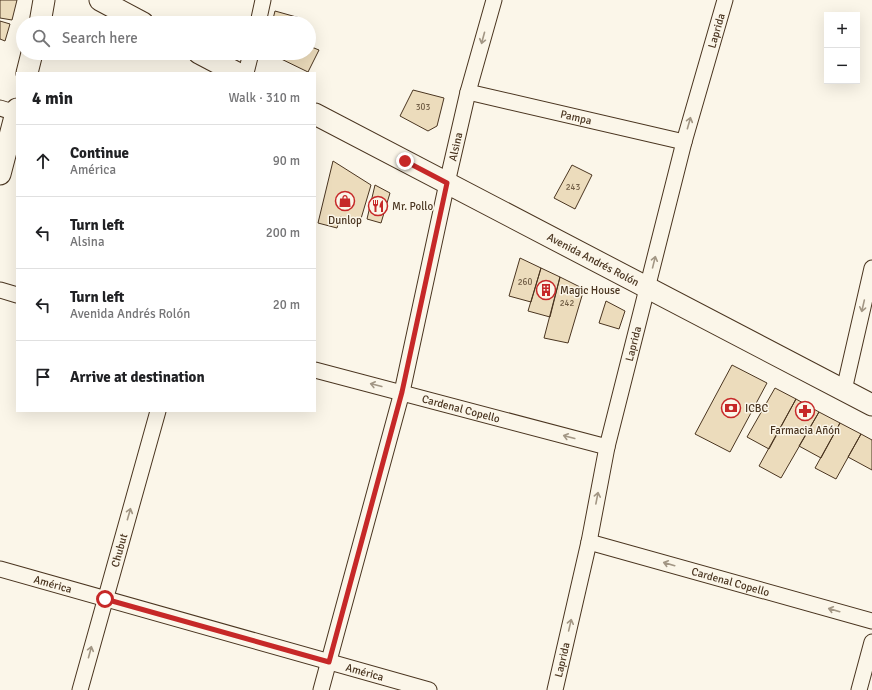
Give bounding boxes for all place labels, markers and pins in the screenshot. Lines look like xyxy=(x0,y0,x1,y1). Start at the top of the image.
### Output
shop icon: Dunlop xyxy=(334,190,356,212)
restaurant icon: Mr. Pollo xyxy=(367,195,389,217)
place label: Mr. Pollo xyxy=(392,200,433,213)
place label: Dunlop xyxy=(328,214,362,227)
building icon: Magic House xyxy=(535,279,557,301)
place label: Magic House xyxy=(560,284,620,297)
bank icon: ICBC xyxy=(720,397,742,419)
pharmacy icon: Farmacia Añón xyxy=(794,400,816,422)
place label: ICBC xyxy=(745,402,768,415)
place label: Farmacia Añón xyxy=(770,424,840,437)

